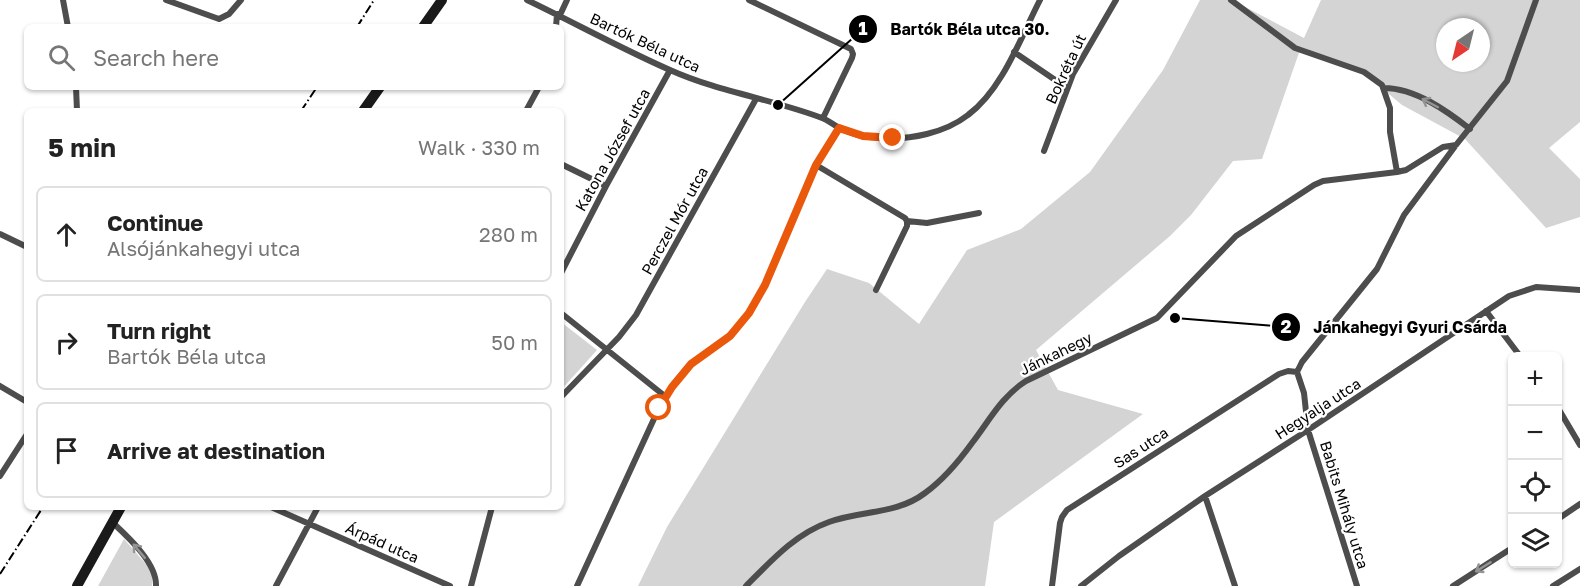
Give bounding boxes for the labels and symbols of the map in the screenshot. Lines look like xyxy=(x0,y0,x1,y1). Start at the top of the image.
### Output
street label: Bartók Béla utca xyxy=(588,9,703,75)
callout: Bartók Béla utca 30. xyxy=(848,12,1062,46)
text: 1 xyxy=(858,17,868,39)
north arrow xyxy=(1436,18,1490,72)
text: Bartók Béla utca 30. xyxy=(890,19,1050,39)
street label: Bokréta út xyxy=(1041,31,1089,106)
street label: Katona József utca xyxy=(571,85,653,214)
one-way arrow xyxy=(1421,97,1439,108)
route end xyxy=(879,124,905,150)
street label: Perczel Mór utca xyxy=(637,164,711,278)
callout: Jánkahegyi Gyuri Csárda xyxy=(1271,310,1518,344)
text: 2 xyxy=(1281,315,1292,337)
text: Jánkahegyi Gyuri Csárda xyxy=(1313,317,1507,337)
street label: Jánkahegy xyxy=(1016,328,1095,378)
street label: Hegyalja utca xyxy=(1271,374,1364,443)
route start xyxy=(645,394,671,420)
street label: Sas utca xyxy=(1110,423,1171,471)
street label: Babits Mihály utca xyxy=(1317,439,1373,571)
street label: Árpád utca xyxy=(343,518,422,566)
one-way arrow xyxy=(133,543,146,559)
one-way arrow xyxy=(1475,561,1491,573)

